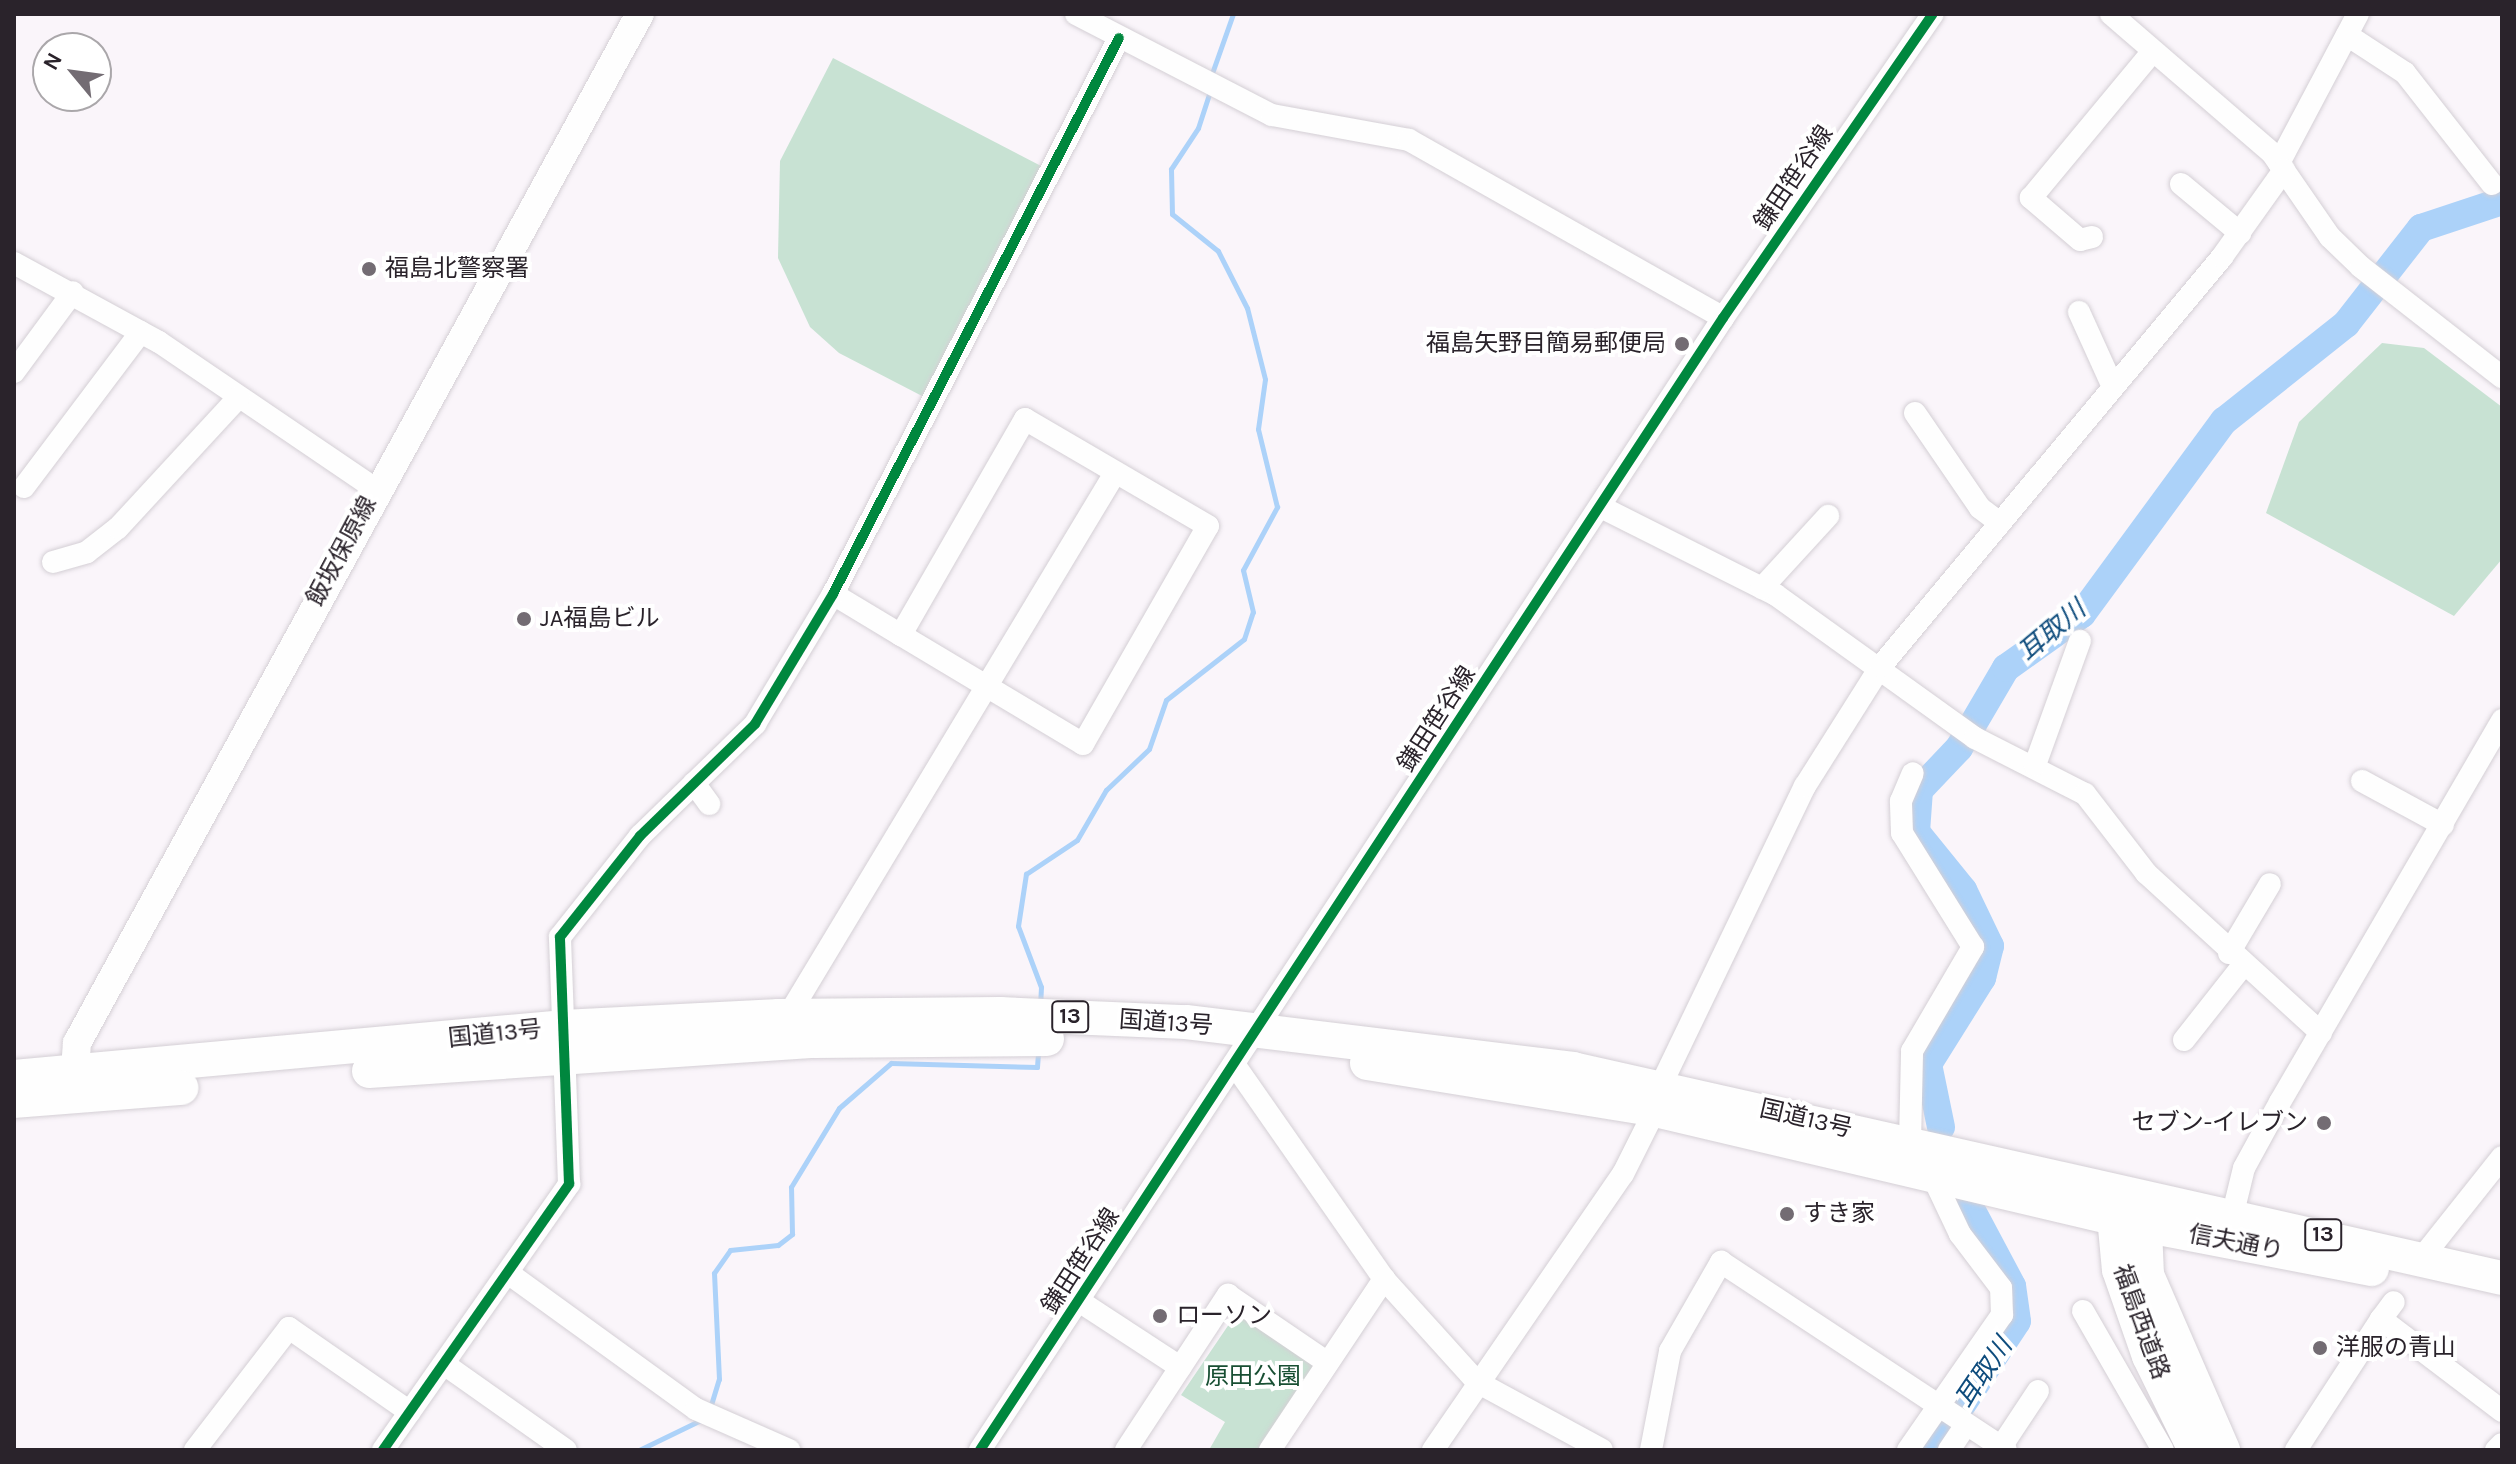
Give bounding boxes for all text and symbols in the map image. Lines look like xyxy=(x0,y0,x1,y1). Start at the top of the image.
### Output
north arrow xyxy=(32,32,112,112)
text: N xyxy=(38,48,68,75)
street label: 鎌田笹谷線 xyxy=(1749,120,1839,236)
place label: 福島北警察署 xyxy=(385,255,529,283)
marker: 福島北警察署 xyxy=(360,260,378,278)
place label: 福島矢野目簡易郵便局 xyxy=(1426,330,1666,358)
marker: 福島矢野目簡易郵便局 xyxy=(1673,335,1691,353)
street label: 飯坂保原線 xyxy=(301,491,383,611)
water label: 耳取川 xyxy=(2012,594,2092,668)
place label: JA福島ビル xyxy=(540,605,659,633)
marker: JA福島ビル xyxy=(515,610,533,628)
street label: 鎌田笹谷線 xyxy=(1392,661,1482,777)
road number: 13 xyxy=(1050,999,1090,1035)
street label: 国道13号 xyxy=(1118,1005,1214,1041)
street label: 国道13号 xyxy=(447,1015,543,1053)
street label: 国道13号 xyxy=(1757,1094,1855,1144)
place label: セブン-イレブン xyxy=(2132,1109,2308,1137)
marker: セブン-イレブン xyxy=(2315,1114,2333,1132)
place label: すき家 xyxy=(1803,1200,1875,1228)
street label: 鎌田笹谷線 xyxy=(1036,1203,1126,1319)
marker: すき家 xyxy=(1778,1205,1796,1223)
road number: 13 xyxy=(2303,1217,2343,1253)
street label: 信夫通り xyxy=(2186,1220,2286,1266)
street label: 福島西道路 xyxy=(2107,1261,2175,1383)
place label: ローソン xyxy=(1176,1302,1272,1330)
marker: ローソン xyxy=(1151,1307,1169,1325)
water label: 耳取川 xyxy=(1949,1332,2019,1414)
place label: 洋服の青山 xyxy=(2336,1334,2456,1362)
marker: 洋服の青山 xyxy=(2311,1339,2329,1357)
park label: 原田公園 xyxy=(1205,1363,1301,1391)

